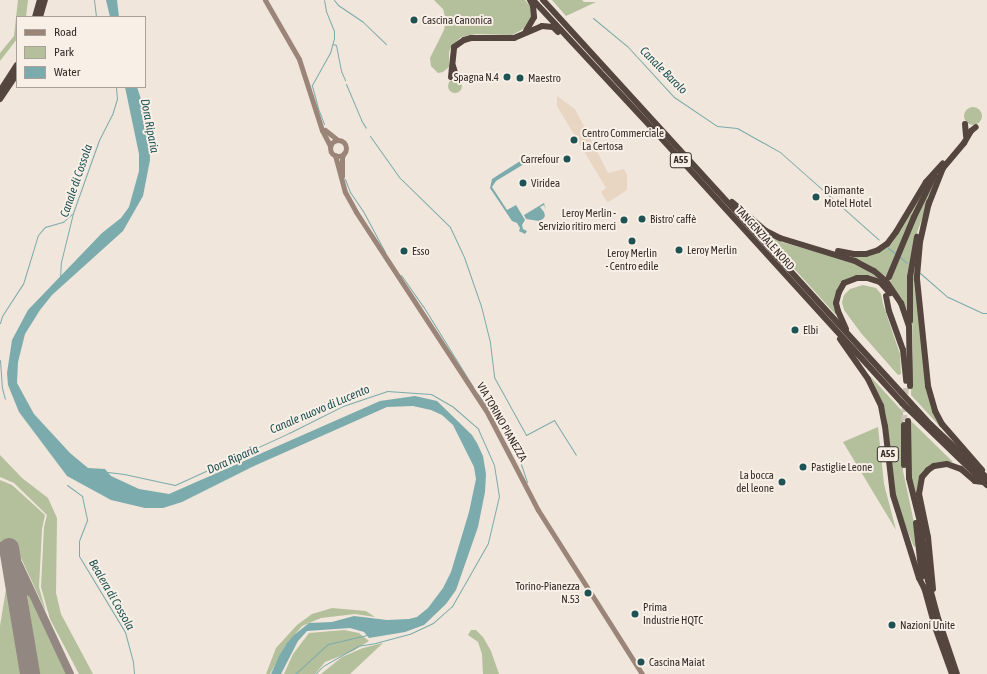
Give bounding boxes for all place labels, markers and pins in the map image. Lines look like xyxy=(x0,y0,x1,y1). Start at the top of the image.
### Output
place label: Cascina Canonica xyxy=(422,13,492,27)
marker: Cascina Canonica xyxy=(409,15,419,25)
place label: Spagna N.4 xyxy=(454,70,499,84)
place label: Maestro xyxy=(528,71,561,85)
marker: Spagna N.4 xyxy=(502,72,512,82)
marker: Maestro xyxy=(515,73,525,83)
place label: Centro Commerciale La Certosa xyxy=(582,127,664,153)
marker: Centro Commerciale La Certosa xyxy=(569,135,579,145)
place label: Carrefour xyxy=(521,152,559,166)
marker: Carrefour xyxy=(562,154,572,164)
place label: Viridea xyxy=(531,176,560,190)
marker: Viridea xyxy=(518,178,528,188)
place label: Diamante Motel Hotel xyxy=(824,184,872,210)
marker: Diamante Motel Hotel xyxy=(811,192,821,202)
place label: Leroy Merlin - Servizio ritiro merci xyxy=(539,207,616,233)
place label: Bistro' caffè xyxy=(650,212,696,226)
marker: Bistro' caffè xyxy=(637,214,647,224)
marker: Leroy Merlin - Servizio ritiro merci xyxy=(619,215,629,225)
marker: Leroy Merlin - Centro edile xyxy=(627,236,637,246)
place label: Leroy Merlin xyxy=(687,243,737,257)
place label: Esso xyxy=(412,244,430,258)
marker: Leroy Merlin xyxy=(674,245,684,255)
marker: Esso xyxy=(399,246,409,256)
place label: Leroy Merlin - Centro edile xyxy=(605,247,659,273)
place label: Elbi xyxy=(803,323,818,337)
marker: Elbi xyxy=(790,325,800,335)
place label: Pastiglie Leone xyxy=(811,460,872,474)
marker: Pastiglie Leone xyxy=(798,462,808,472)
place label: La bocca del leone xyxy=(736,469,774,495)
marker: La bocca del leone xyxy=(777,477,787,487)
place label: Torino-Pianezza N.53 xyxy=(515,580,580,606)
marker: Torino-Pianezza N.53 xyxy=(583,588,593,598)
place label: Prima Industrie HQTC xyxy=(643,601,703,627)
marker: Prima Industrie HQTC xyxy=(630,609,640,619)
place label: Nazioni Unite xyxy=(900,618,955,632)
marker: Nazioni Unite xyxy=(887,620,897,630)
place label: Cascina Maiat xyxy=(649,655,705,669)
marker: Cascina Maiat xyxy=(636,657,646,667)

